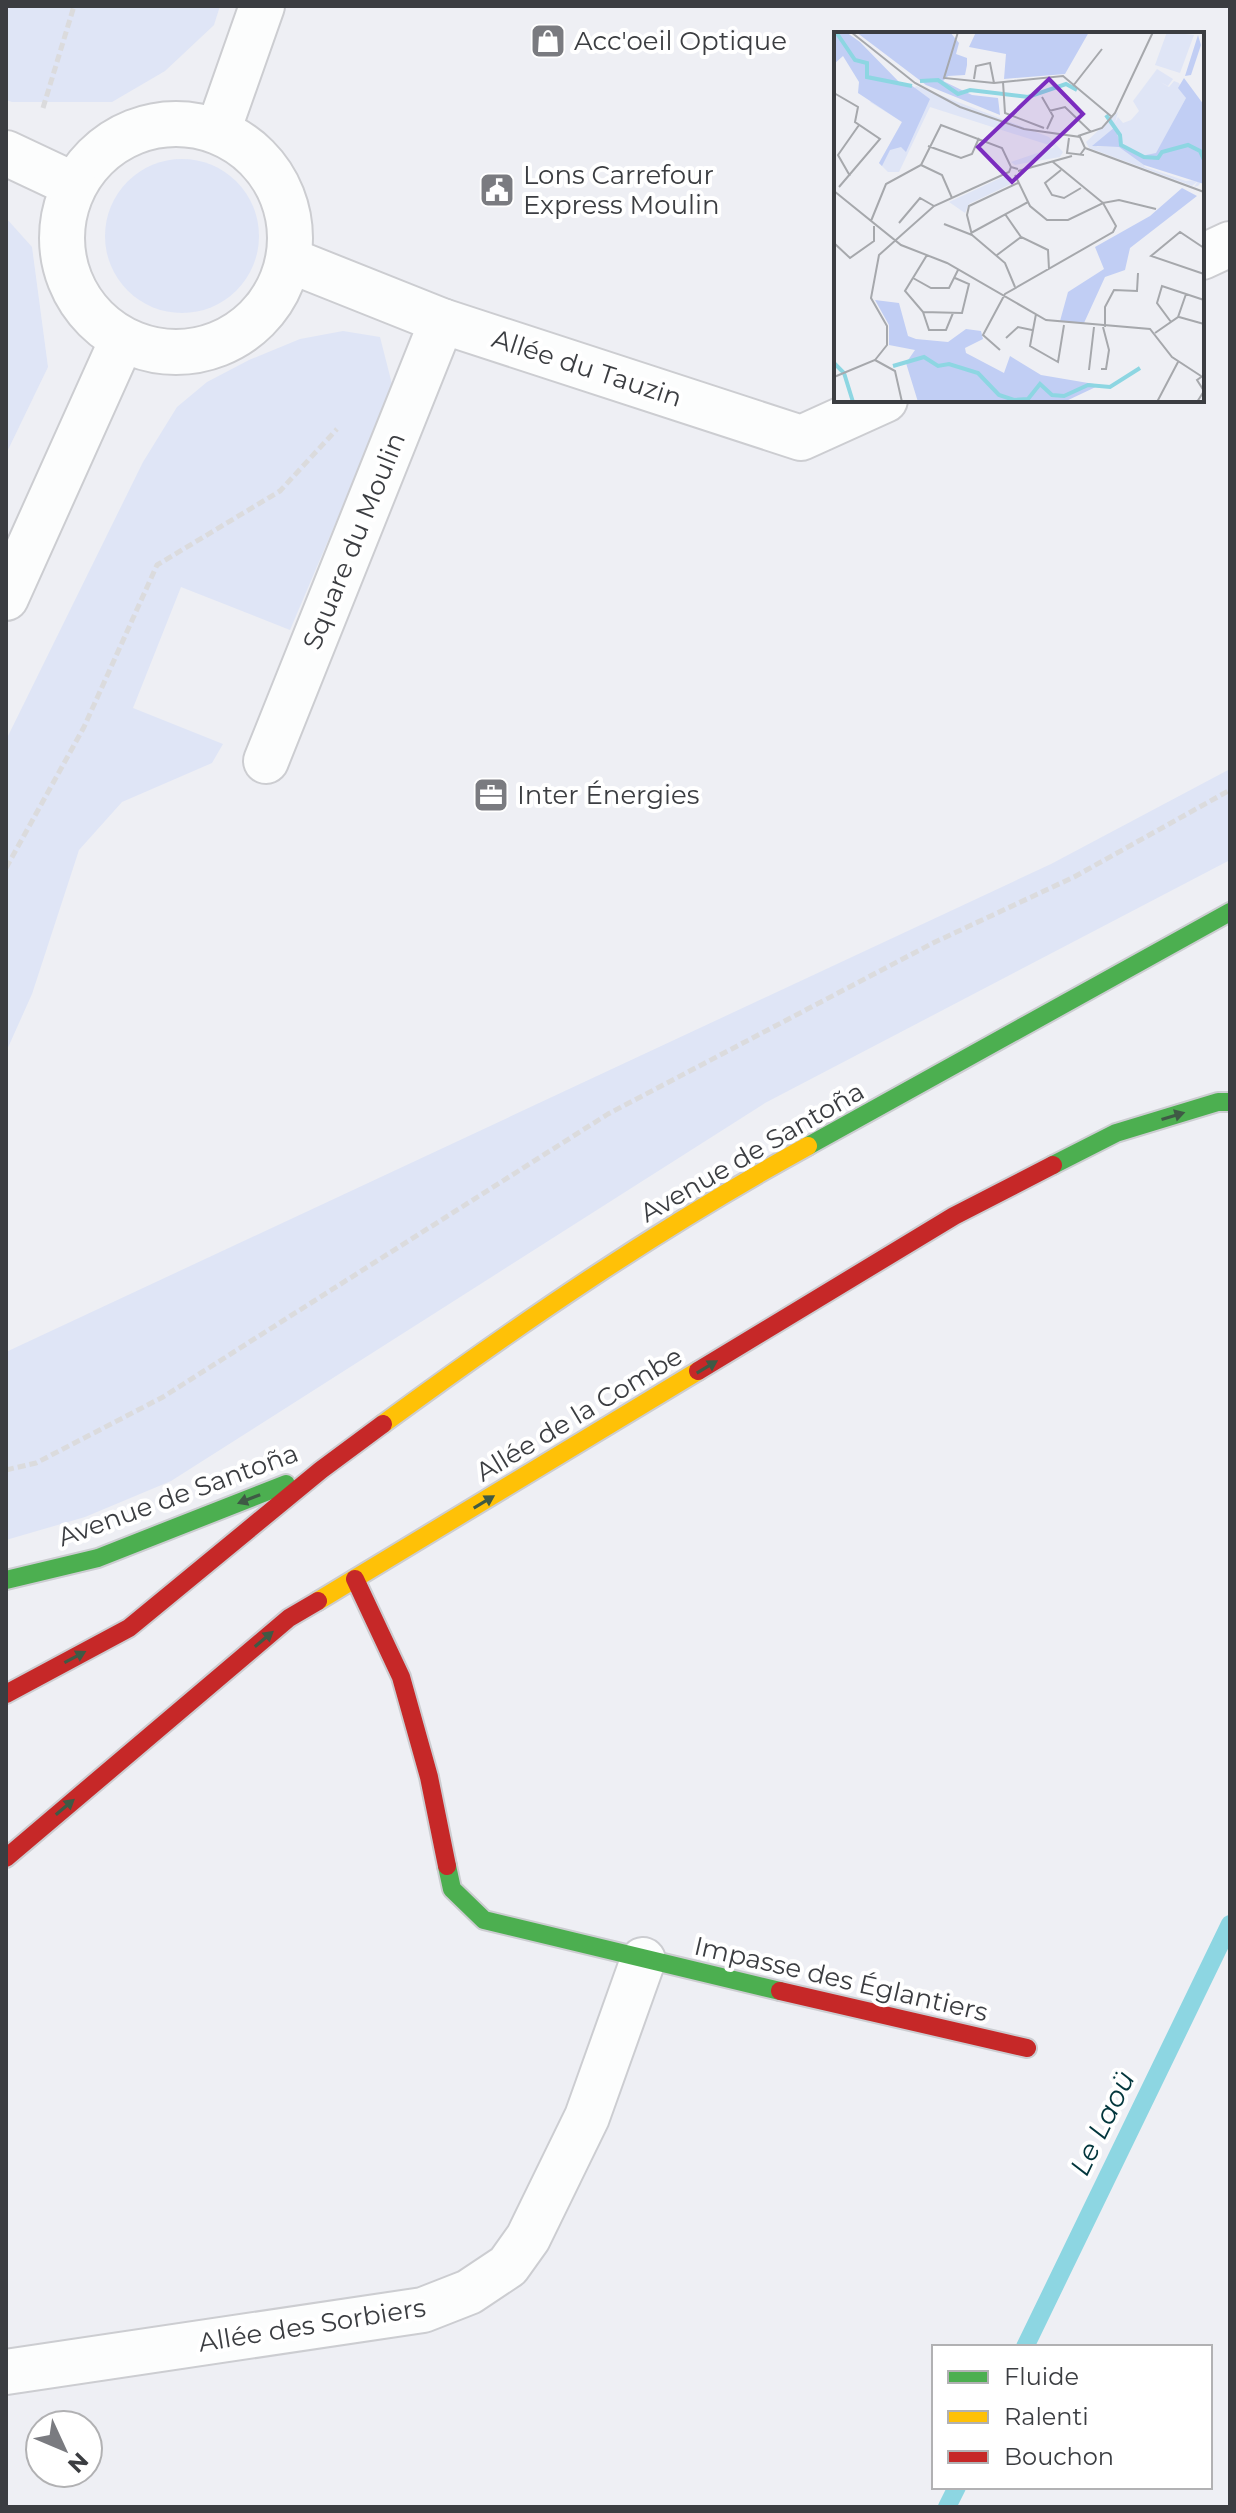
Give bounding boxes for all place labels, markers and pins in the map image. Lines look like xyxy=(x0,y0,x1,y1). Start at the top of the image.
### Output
shop icon: Acc'oeil Optique xyxy=(529,22,567,60)
place label: Acc'oeil Optique xyxy=(574,25,787,57)
place label: Lons Carrefour Express Moulin xyxy=(523,159,720,221)
public building icon: Lons Carrefour Express Moulin xyxy=(478,171,516,209)
office icon: Inter Énergies xyxy=(472,776,510,814)
place label: Inter Énergies xyxy=(517,779,699,811)

